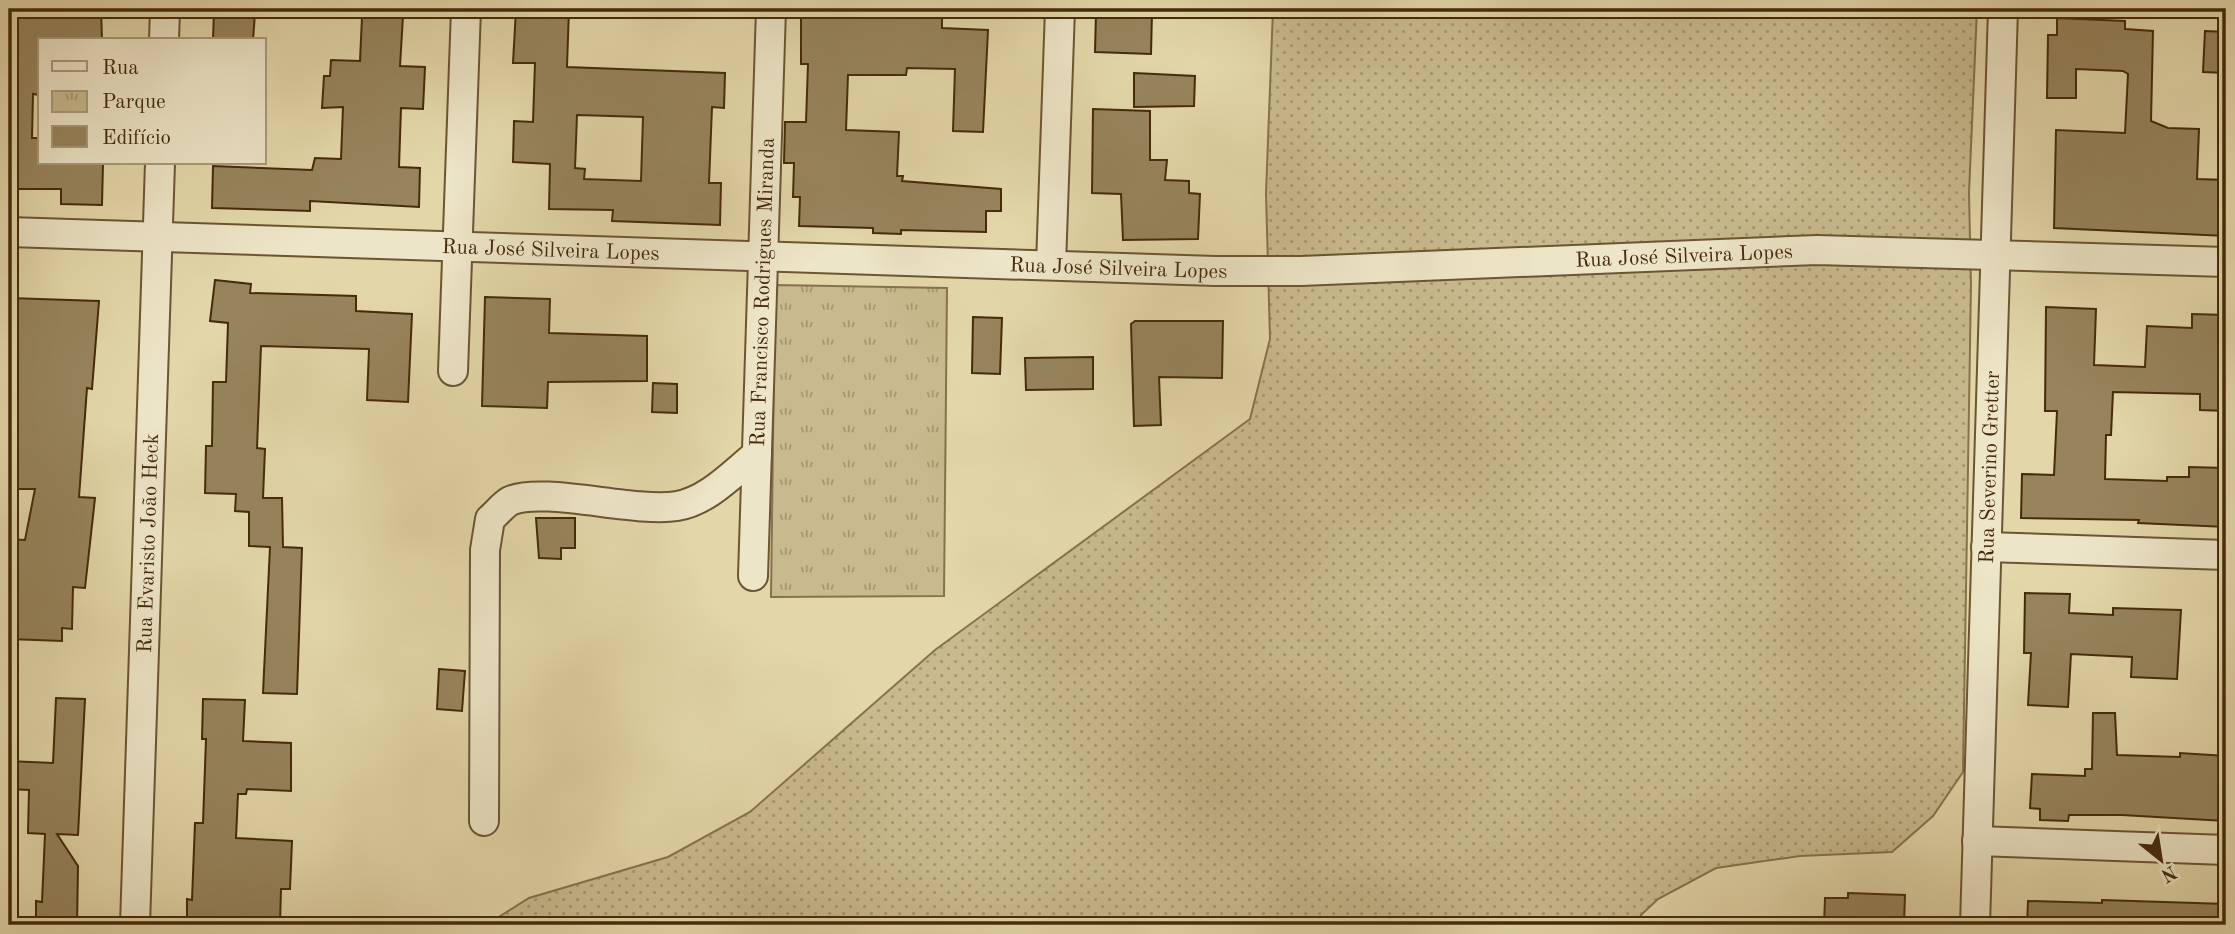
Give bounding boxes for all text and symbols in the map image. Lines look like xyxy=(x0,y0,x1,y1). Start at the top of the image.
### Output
legend xyxy=(38,38,266,164)
text: Rua xyxy=(102,58,139,79)
text: Parque xyxy=(102,92,166,113)
text: Edifício xyxy=(102,128,171,149)
street label: Rua Francisco Rodrigues Miranda xyxy=(748,137,779,447)
street label: Rua José Silveira Lopes xyxy=(441,237,660,265)
street label: Rua José Silveira Lopes xyxy=(1575,242,1793,272)
street label: Rua José Silveira Lopes xyxy=(1009,255,1227,283)
street label: Rua Severino Gretter xyxy=(1977,370,2004,564)
street label: Rua Evaristo João Heck xyxy=(135,433,163,653)
north arrow xyxy=(2126,825,2196,895)
text: N xyxy=(2157,861,2179,885)

